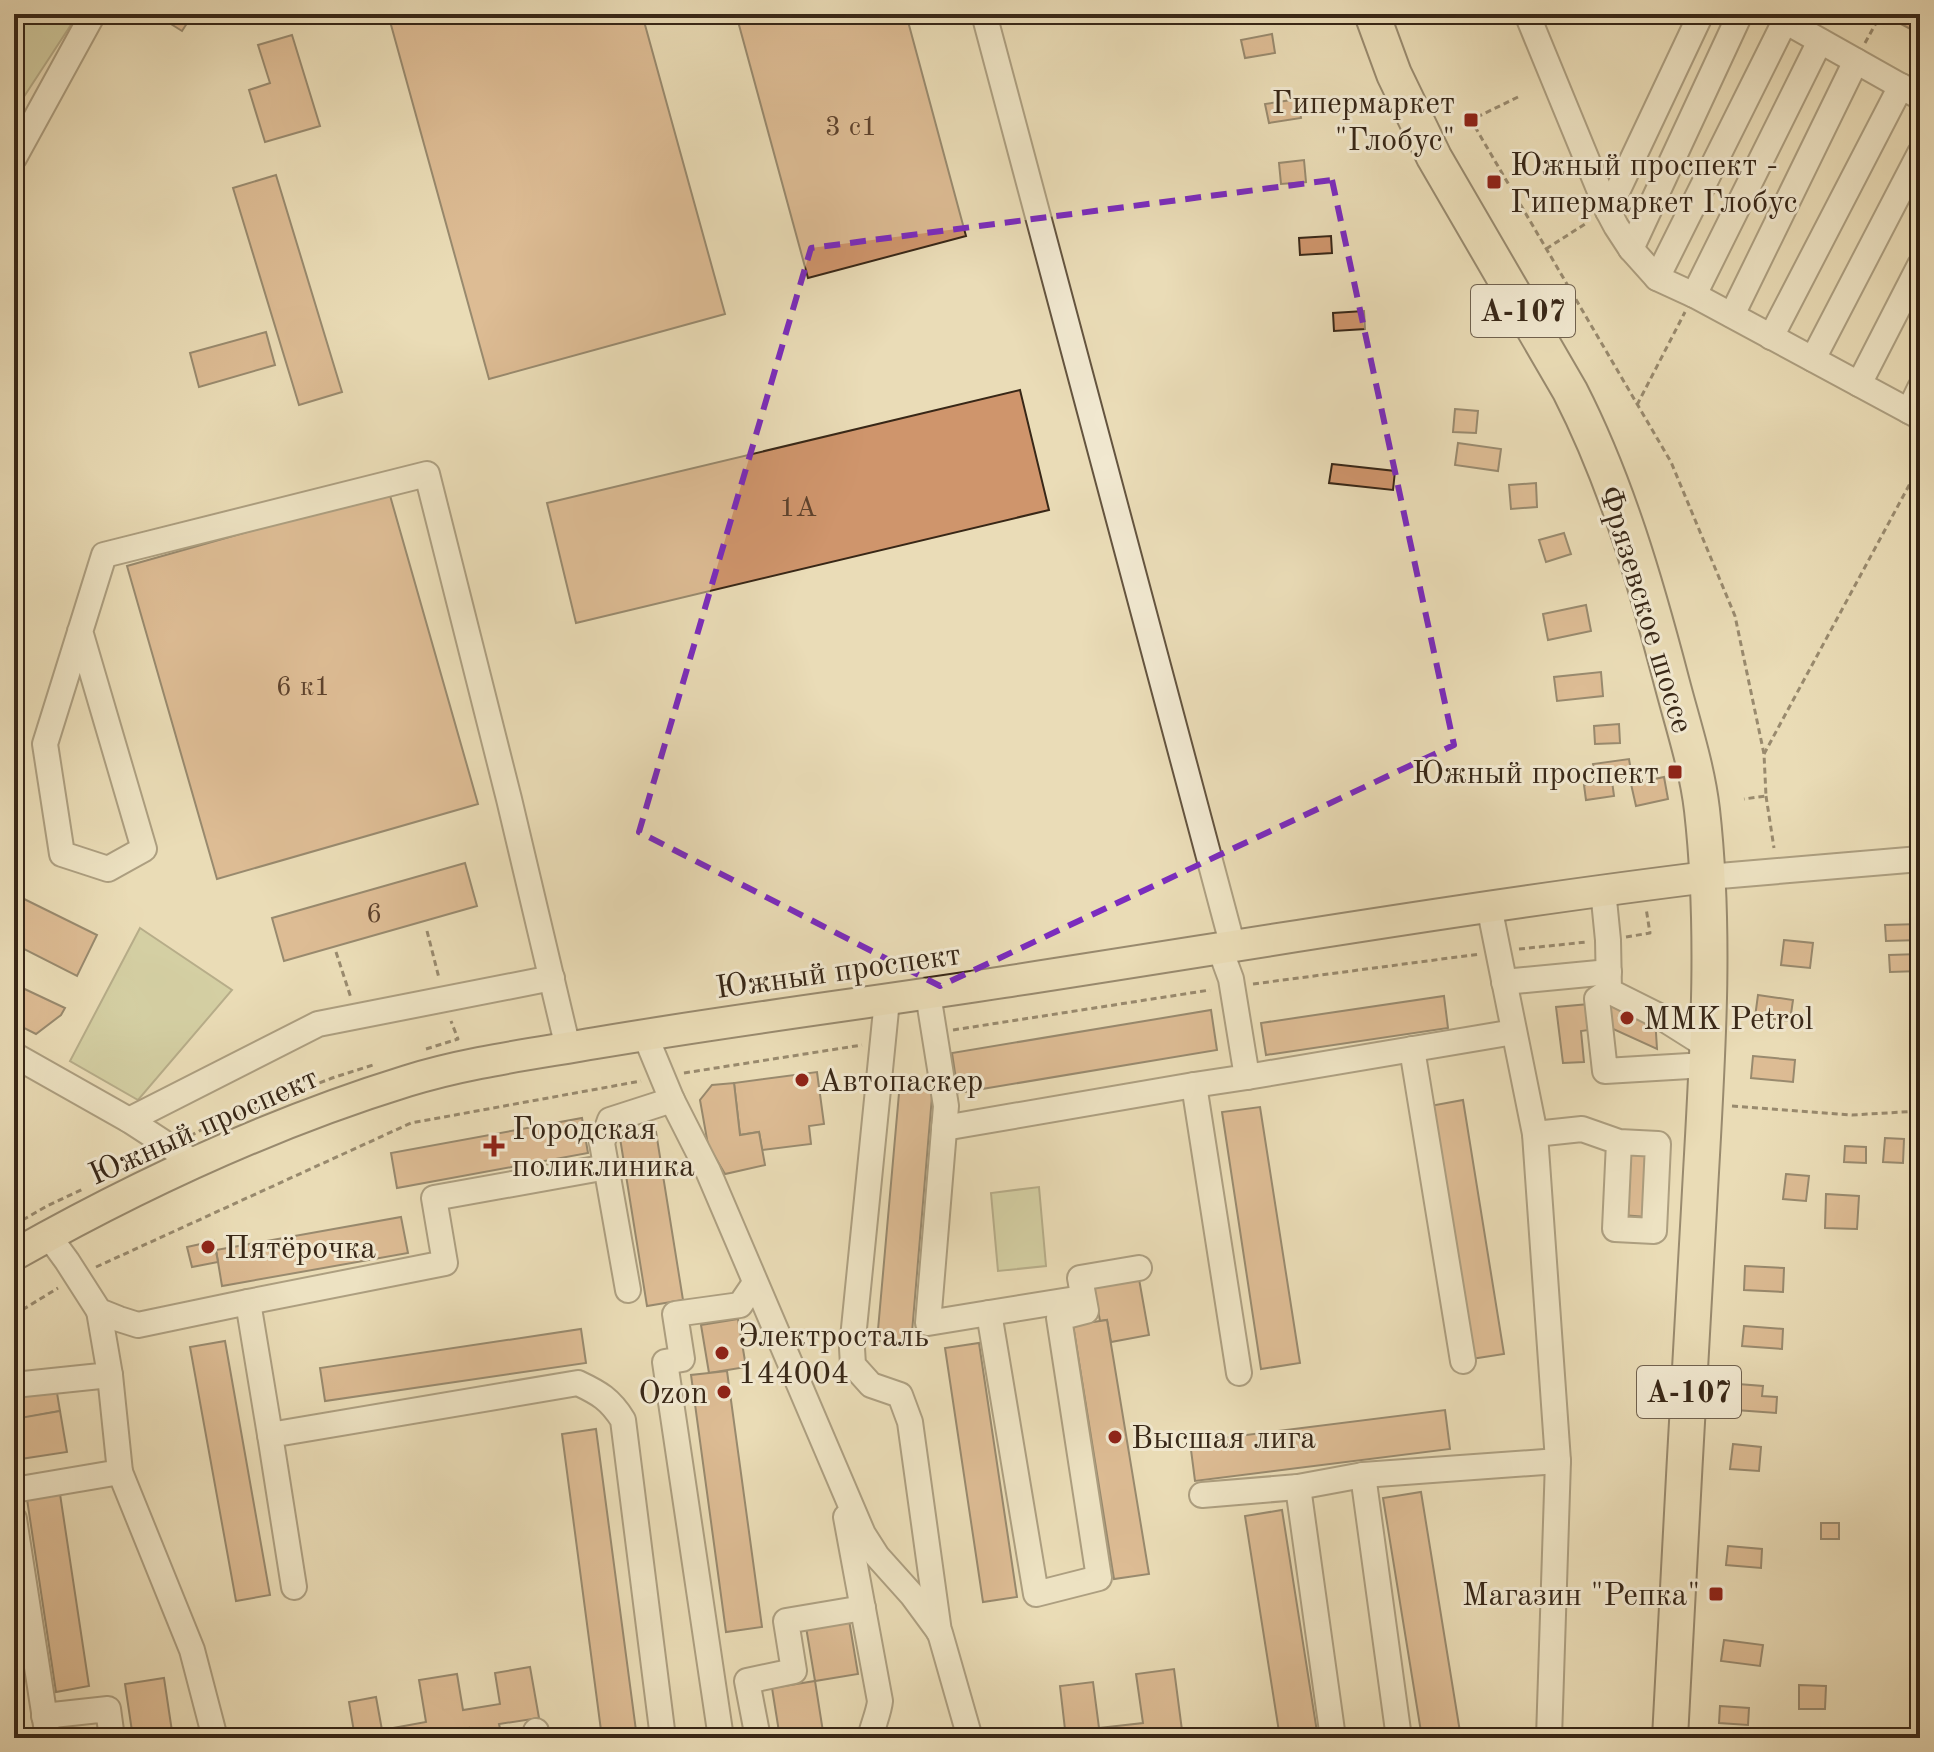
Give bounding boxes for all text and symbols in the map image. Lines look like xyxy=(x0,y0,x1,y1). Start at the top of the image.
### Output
place label: Гипермаркет "Глобус" xyxy=(1271,89,1455,158)
marker: Гипермаркет "Глобус" xyxy=(1462,111,1480,129)
house number: 3 с1 xyxy=(825,114,877,142)
place label: Южный проспект - Гипермаркет Глобус xyxy=(1510,151,1798,220)
marker: Южный проспект - Гипермаркет Глобус xyxy=(1485,173,1503,191)
road number: А-107 xyxy=(1471,285,1575,337)
street label: Фрязевское шоссе xyxy=(1591,483,1697,737)
house number: 1А xyxy=(779,495,817,523)
house number: 6 к1 xyxy=(276,674,330,702)
place label: Южный проспект xyxy=(1412,759,1659,791)
marker: Южный проспект xyxy=(1666,763,1684,781)
house number: 6 xyxy=(366,901,382,929)
street label: Южный проспект xyxy=(714,940,963,1006)
place label: MMK Petrol xyxy=(1643,1005,1813,1037)
marker: MMK Petrol xyxy=(1618,1009,1636,1027)
street label: Южный проспект xyxy=(85,1063,324,1193)
place label: Автопаскер xyxy=(818,1067,983,1099)
marker: Автопаскер xyxy=(793,1071,811,1089)
place label: Городская поликлиника xyxy=(512,1115,695,1184)
marker: Городская поликлиника xyxy=(483,1135,505,1157)
place label: Пятёрочка xyxy=(224,1234,376,1266)
marker: Пятёрочка xyxy=(199,1238,217,1256)
place label: Электросталь 144004 xyxy=(738,1322,929,1391)
marker: Электросталь 144004 xyxy=(713,1344,731,1362)
road number: А-107 xyxy=(1637,1366,1741,1418)
place label: Ozon xyxy=(638,1379,708,1411)
marker: Ozon xyxy=(715,1383,733,1401)
place label: Высшая лига xyxy=(1131,1424,1316,1456)
marker: Высшая лига xyxy=(1106,1428,1124,1446)
place label: Магазин "Репка" xyxy=(1462,1581,1700,1613)
marker: Магазин "Репка" xyxy=(1707,1585,1725,1603)

